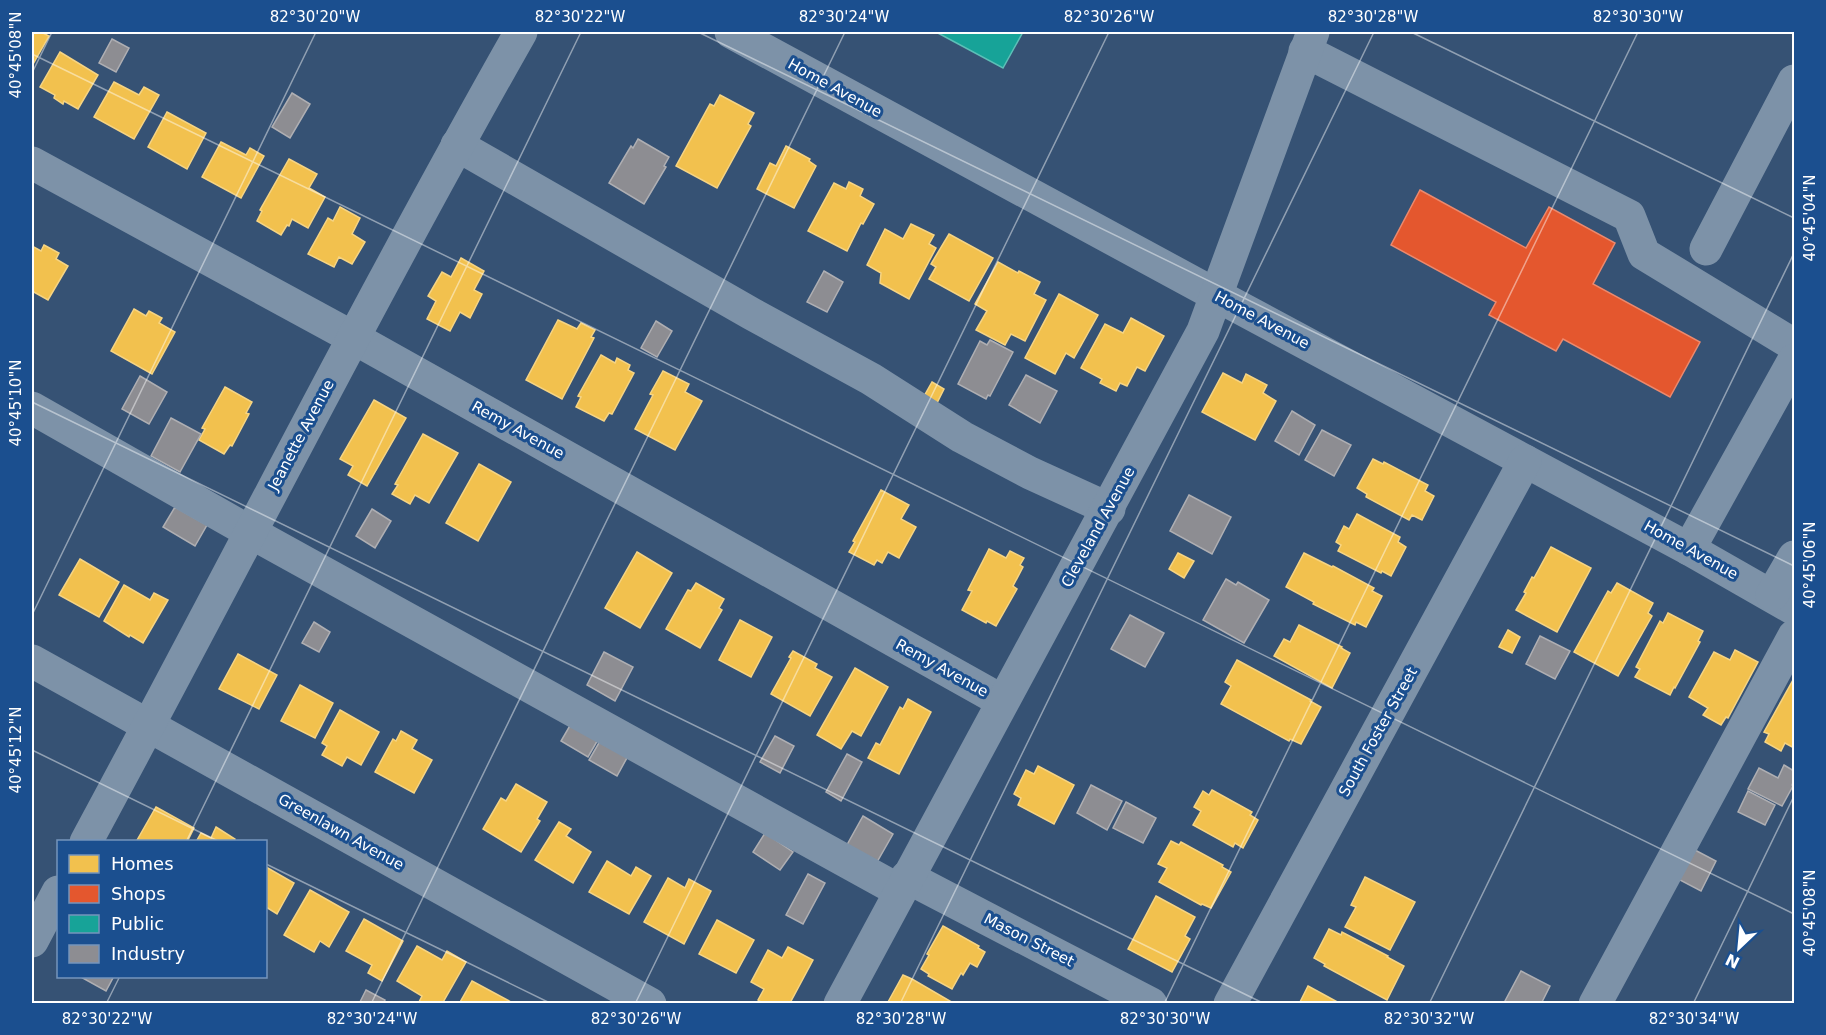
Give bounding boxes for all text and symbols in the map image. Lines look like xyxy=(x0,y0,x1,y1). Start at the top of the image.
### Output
text: 82°30'20"W xyxy=(270,8,360,26)
text: 82°30'22"W xyxy=(535,8,625,26)
text: 82°30'24"W xyxy=(799,8,889,26)
text: 82°30'26"W xyxy=(1064,8,1154,26)
text: 82°30'28"W xyxy=(1328,8,1418,26)
text: 82°30'30"W xyxy=(1593,8,1683,26)
text: 40°45'08"N xyxy=(7,11,25,99)
street label: Home Avenue xyxy=(785,55,885,121)
text: 40°45'04"N xyxy=(1801,174,1819,262)
street label: Home Avenue xyxy=(1212,287,1312,353)
text: 40°45'10"N xyxy=(7,359,25,447)
street label: Jeanette Avenue xyxy=(264,376,338,494)
street label: Remy Avenue xyxy=(469,397,567,463)
street label: Cleveland Avenue xyxy=(1057,464,1139,590)
street label: Home Avenue xyxy=(1641,517,1741,583)
text: 40°45'06"N xyxy=(1801,521,1819,609)
street label: Remy Avenue xyxy=(893,635,991,701)
street label: South Foster Street xyxy=(1335,664,1421,800)
text: 40°45'12"N xyxy=(7,706,25,794)
street label: Greenlawn Avenue xyxy=(275,790,407,874)
legend xyxy=(57,840,267,978)
text: Homes xyxy=(111,853,174,874)
text: 40°45'08"N xyxy=(1801,869,1819,957)
text: Shops xyxy=(111,883,166,904)
street label: Mason Street xyxy=(981,910,1077,971)
text: Public xyxy=(111,913,164,934)
north arrow xyxy=(1709,918,1769,978)
text: Industry xyxy=(111,943,185,964)
text: N xyxy=(1722,950,1743,973)
text: 82°30'22"W xyxy=(62,1010,152,1028)
text: 82°30'24"W xyxy=(327,1010,417,1028)
text: 82°30'26"W xyxy=(591,1010,681,1028)
text: 82°30'28"W xyxy=(856,1010,946,1028)
text: 82°30'30"W xyxy=(1120,1010,1210,1028)
text: 82°30'32"W xyxy=(1384,1010,1474,1028)
text: 82°30'34"W xyxy=(1649,1010,1739,1028)

